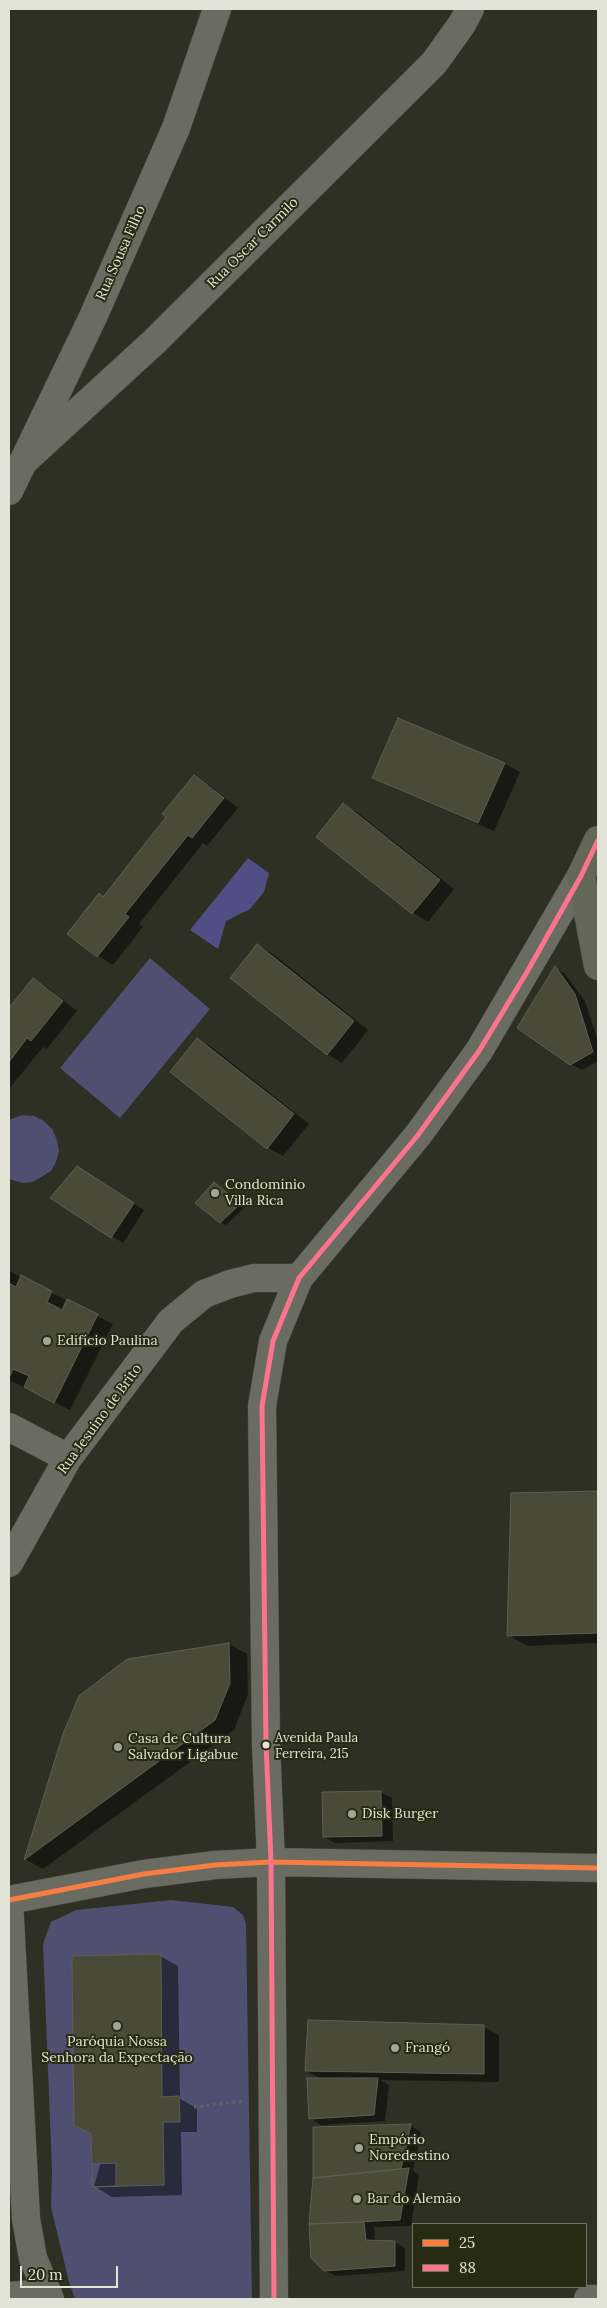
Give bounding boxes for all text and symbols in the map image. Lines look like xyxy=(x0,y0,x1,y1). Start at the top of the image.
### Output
street label: Rua Oscar Carmilo xyxy=(204,194,302,292)
street label: Rua Sousa Filho xyxy=(93,203,149,303)
place label: Condomínio Villa Rica xyxy=(225,1177,305,1210)
marker: Condomínio Villa Rica xyxy=(209,1187,221,1199)
place label: Edifício Paulina xyxy=(57,1333,158,1349)
marker: Edifício Paulina xyxy=(41,1335,53,1347)
street label: Rua Jesuino de Brito xyxy=(54,1361,146,1477)
place label: Avenida Paula Ferreira, 215 xyxy=(275,1730,358,1761)
place label: Casa de Cultura Salvador Ligabue xyxy=(128,1731,238,1764)
marker: Avenida Paula Ferreira, 215 xyxy=(261,1740,271,1750)
marker: Casa de Cultura Salvador Ligabue xyxy=(112,1741,124,1753)
place label: Disk Burger xyxy=(362,1806,438,1822)
marker: Disk Burger xyxy=(346,1808,358,1820)
marker: Paróquia Nossa Senhora da Expectação xyxy=(111,2020,123,2032)
place label: Paróquia Nossa Senhora da Expectação xyxy=(41,2034,193,2066)
place label: Frangó xyxy=(405,2040,450,2056)
marker: Frangó xyxy=(389,2042,401,2054)
place label: Empório Noredestino xyxy=(369,2132,450,2164)
marker: Empório Noredestino xyxy=(353,2142,365,2154)
place label: Bar do Alemão xyxy=(367,2191,461,2207)
marker: Bar do Alemão xyxy=(351,2193,363,2205)
legend xyxy=(412,2223,587,2288)
text: 25 xyxy=(459,2233,475,2252)
scale bar xyxy=(22,2256,120,2288)
text: 88 xyxy=(459,2258,476,2277)
text: 20 m xyxy=(28,2265,63,2284)

